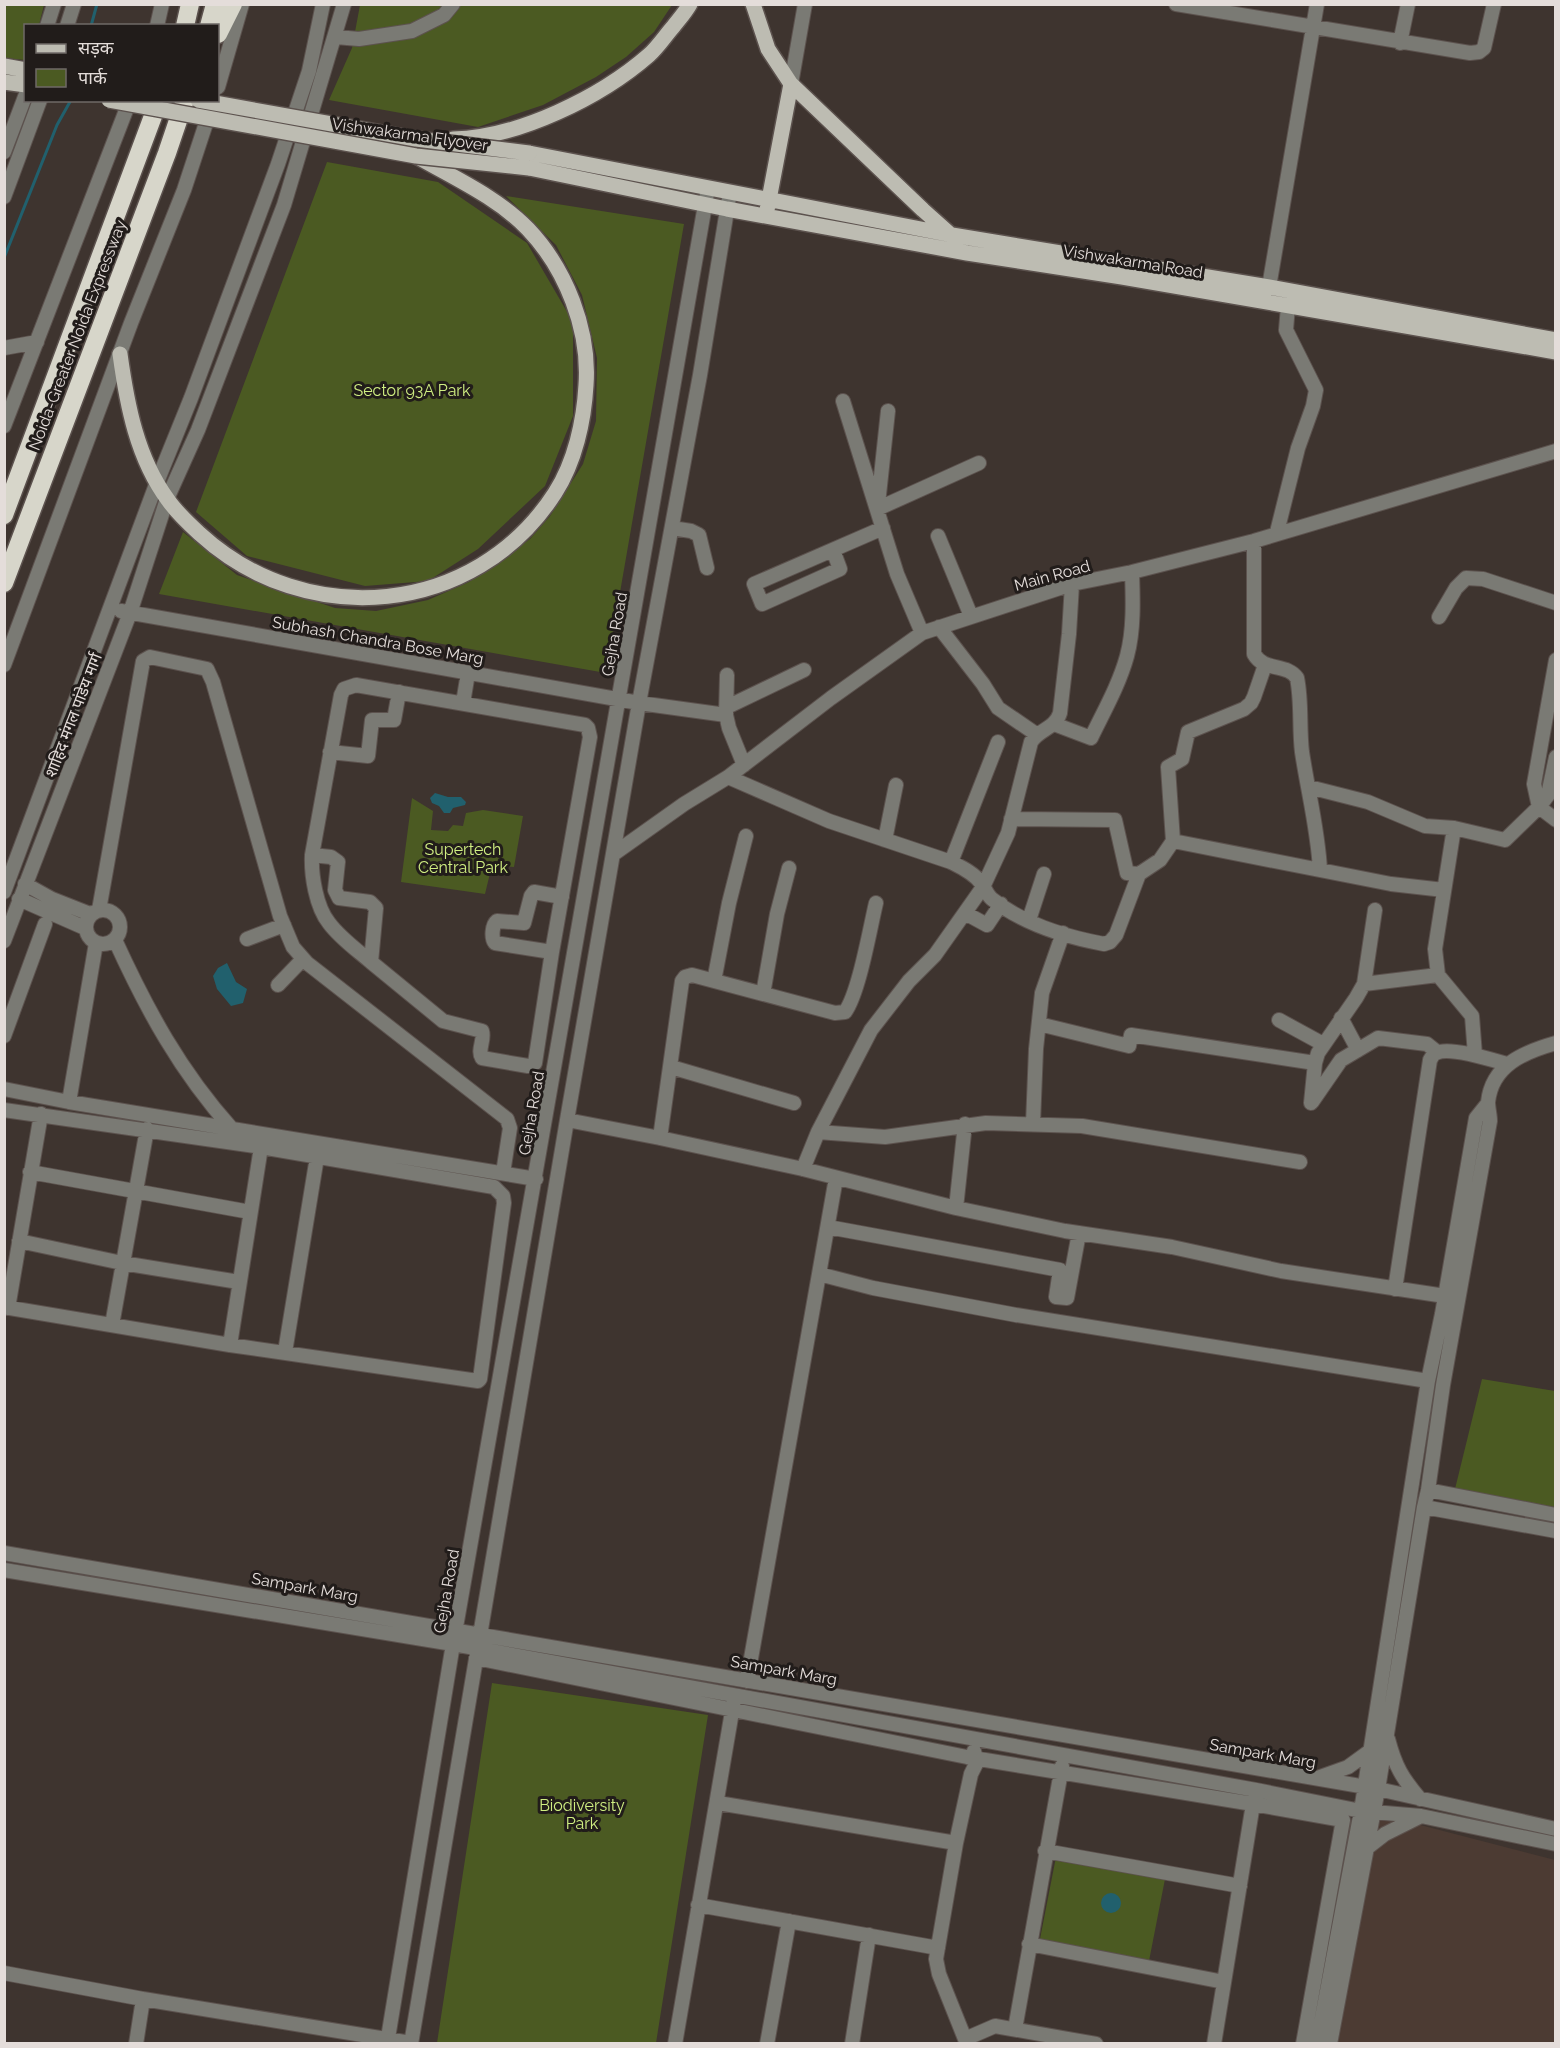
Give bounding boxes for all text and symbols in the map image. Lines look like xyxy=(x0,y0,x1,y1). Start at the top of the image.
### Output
legend xyxy=(24,24,219,102)
text: सड़क xyxy=(78,37,115,58)
text: पार्क xyxy=(78,67,108,88)
street label: Vishwakarma Flyover xyxy=(331,114,490,155)
street label: Noida-Greater Noida Expressway xyxy=(25,217,130,453)
street label: Vishwakarma Road xyxy=(1062,241,1204,282)
park label: Sector 93A Park xyxy=(354,381,471,400)
street label: Main Road xyxy=(1012,556,1092,595)
street label: Gejha Road xyxy=(598,591,631,678)
street label: Subhash Chandra Bose Marg xyxy=(271,613,485,668)
street label: शाहिद मंगल पांडेय मार्ग xyxy=(41,649,106,780)
park label: Supertech Central Park xyxy=(418,840,508,877)
street label: Gejha Road xyxy=(515,1070,548,1157)
street label: Gejha Road xyxy=(430,1548,463,1635)
street label: Sampark Marg xyxy=(250,1569,360,1606)
street label: Sampark Marg xyxy=(729,1652,839,1689)
street label: Sampark Marg xyxy=(1208,1735,1318,1772)
park label: Biodiversity Park xyxy=(539,1796,625,1833)

